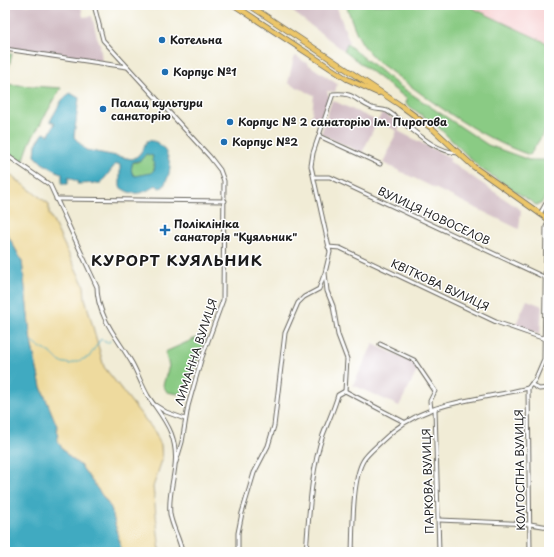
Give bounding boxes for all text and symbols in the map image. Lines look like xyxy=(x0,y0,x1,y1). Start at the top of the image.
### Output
place label: Котельна xyxy=(170,31,223,48)
marker: Котельна xyxy=(157,35,167,45)
place label: Корпус №1 xyxy=(173,63,237,80)
marker: Корпус №1 xyxy=(160,67,170,77)
place label: Палац культури санаторію xyxy=(111,94,203,124)
marker: Палац культури санаторію xyxy=(98,104,108,114)
place label: Корпус № 2 санаторію ім. Пирогова xyxy=(238,113,448,130)
marker: Корпус № 2 санаторію ім. Пирогова xyxy=(225,117,235,127)
place label: Корпус №2 xyxy=(232,133,298,150)
marker: Корпус №2 xyxy=(219,137,229,147)
street label: ВУЛИЦЯ НОВОСЕЛОВ xyxy=(375,182,493,249)
place label: Поліклініка санаторія "Куяльник" xyxy=(174,215,297,245)
marker: Поліклініка санаторія "Куяльник" xyxy=(159,224,171,236)
district label: КУРОРТ КУЯЛЬНИК xyxy=(91,248,263,271)
street label: КВІТКОВА ВУЛИЦЯ xyxy=(388,254,492,315)
street label: ЛИМАННА ВУЛИЦЯ xyxy=(170,296,221,408)
street label: КОЛГОСПНА ВУЛИЦЯ xyxy=(510,409,529,531)
street label: ПАРКОВА ВУЛИЦЯ xyxy=(417,428,438,534)

